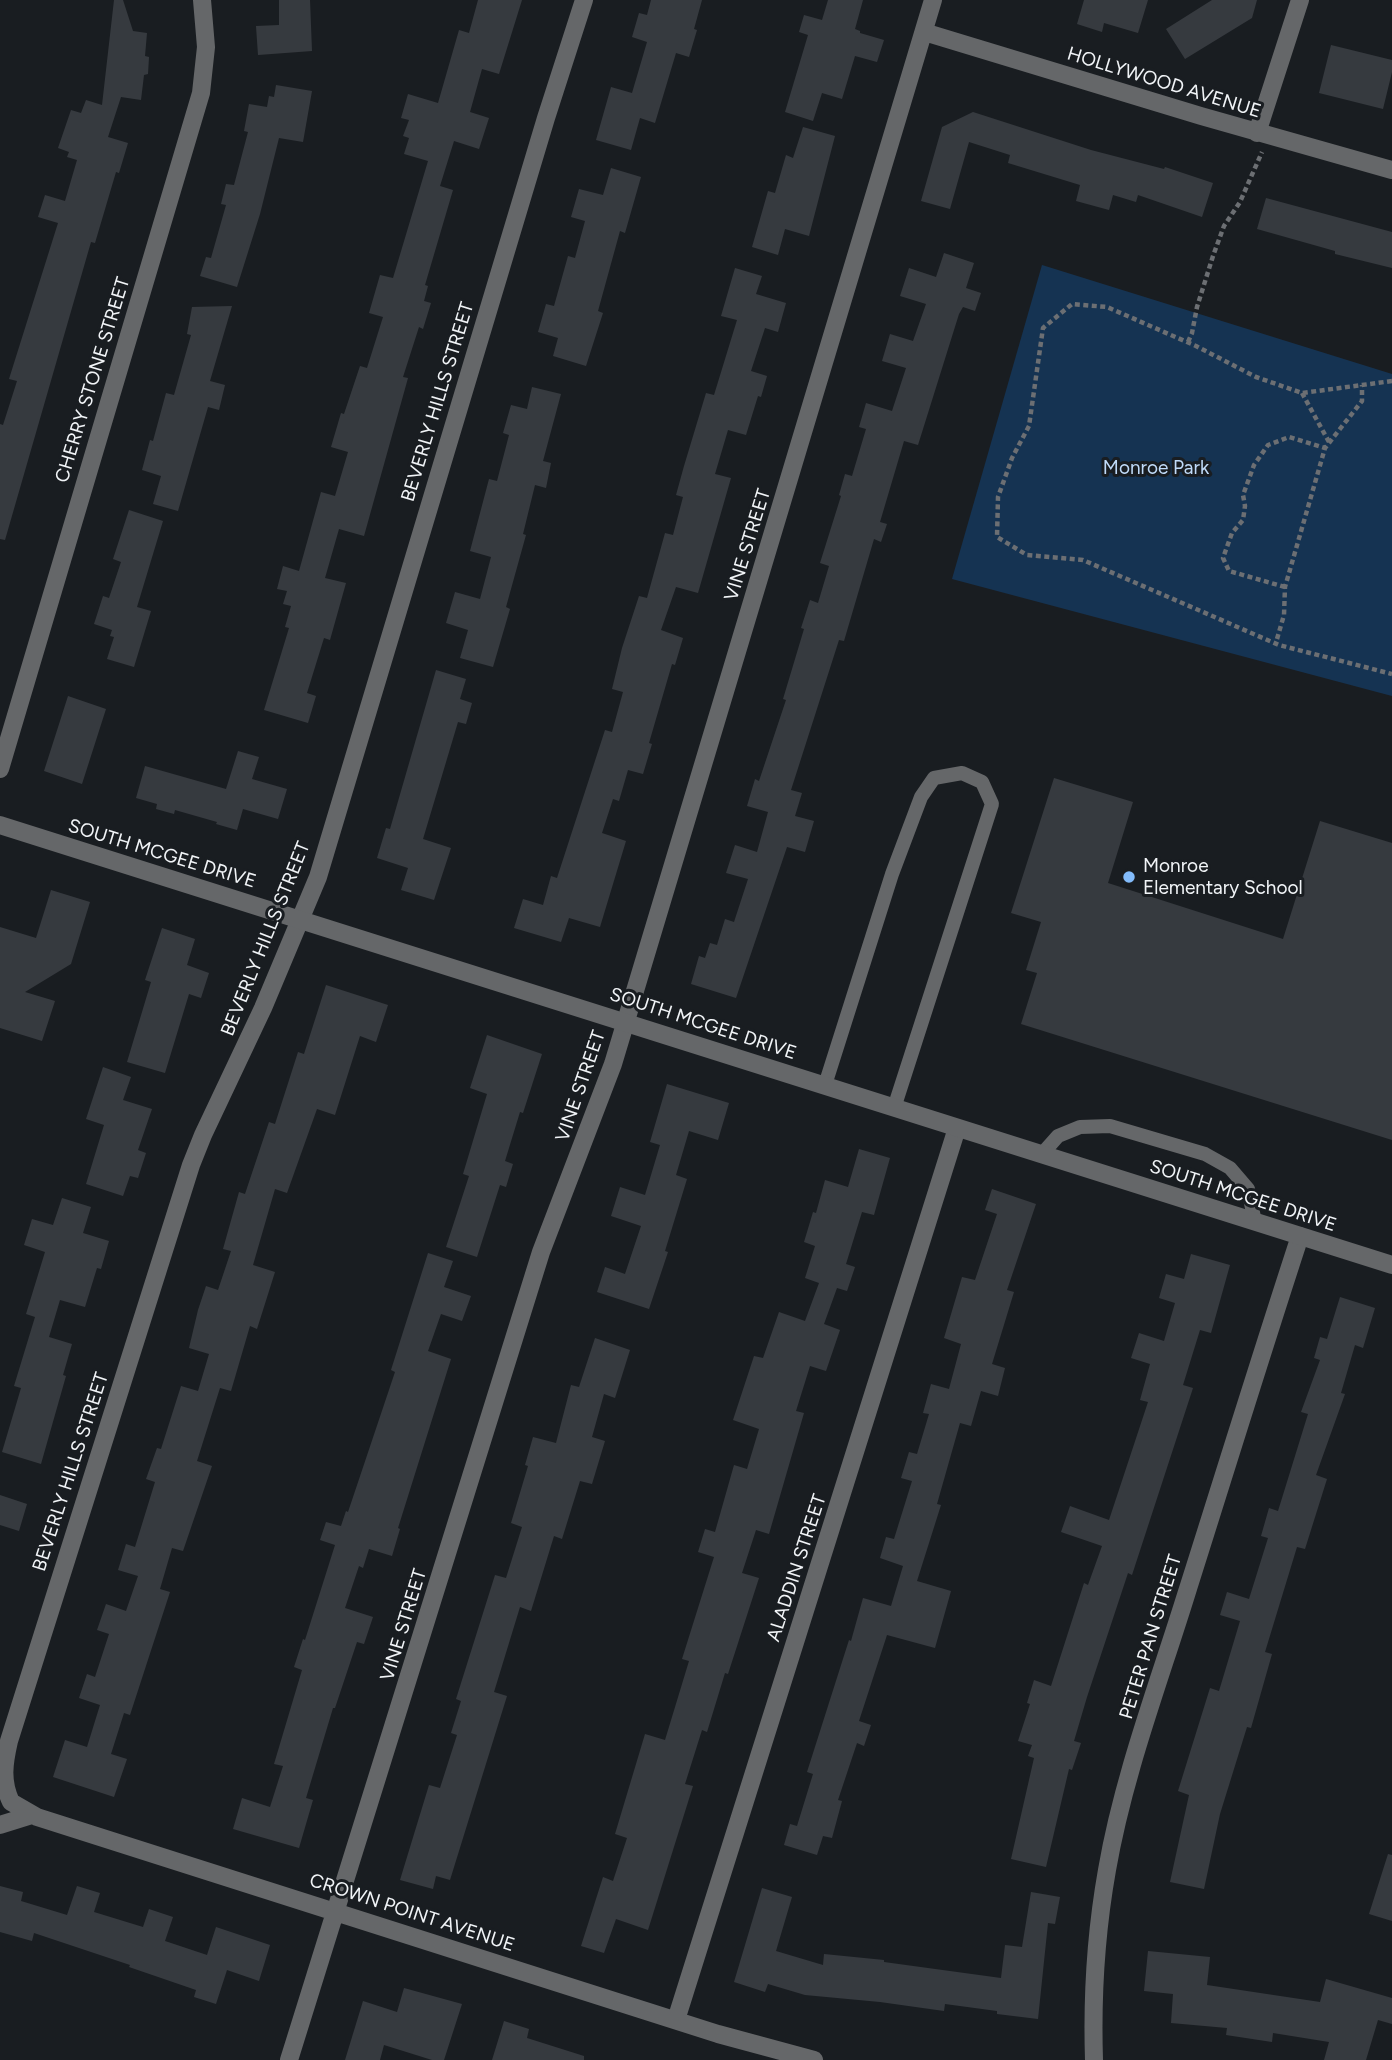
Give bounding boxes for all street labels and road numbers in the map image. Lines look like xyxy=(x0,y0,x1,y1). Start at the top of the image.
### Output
street label: HOLLYWOOD AVENUE xyxy=(1064,43,1264,123)
street label: CHERRY STONE STREET xyxy=(51,274,135,486)
street label: BEVERLY HILLS STREET xyxy=(397,299,479,505)
street label: VINE STREET xyxy=(720,486,776,604)
street label: SOUTH MCGEE DRIVE xyxy=(65,815,259,893)
street label: BEVERLY HILLS STREET xyxy=(217,839,315,1039)
street label: SOUTH MCGEE DRIVE xyxy=(607,983,799,1065)
street label: VINE STREET xyxy=(551,1027,611,1145)
street label: SOUTH MCGEE DRIVE xyxy=(1147,1155,1339,1237)
street label: BEVERLY HILLS STREET xyxy=(28,1370,114,1574)
street label: ALADDIN STREET xyxy=(762,1492,832,1644)
street label: PETER PAN STREET xyxy=(1115,1552,1187,1722)
street label: VINE STREET xyxy=(376,1566,432,1684)
street label: CROWN POINT AVENUE xyxy=(307,1869,517,1957)

